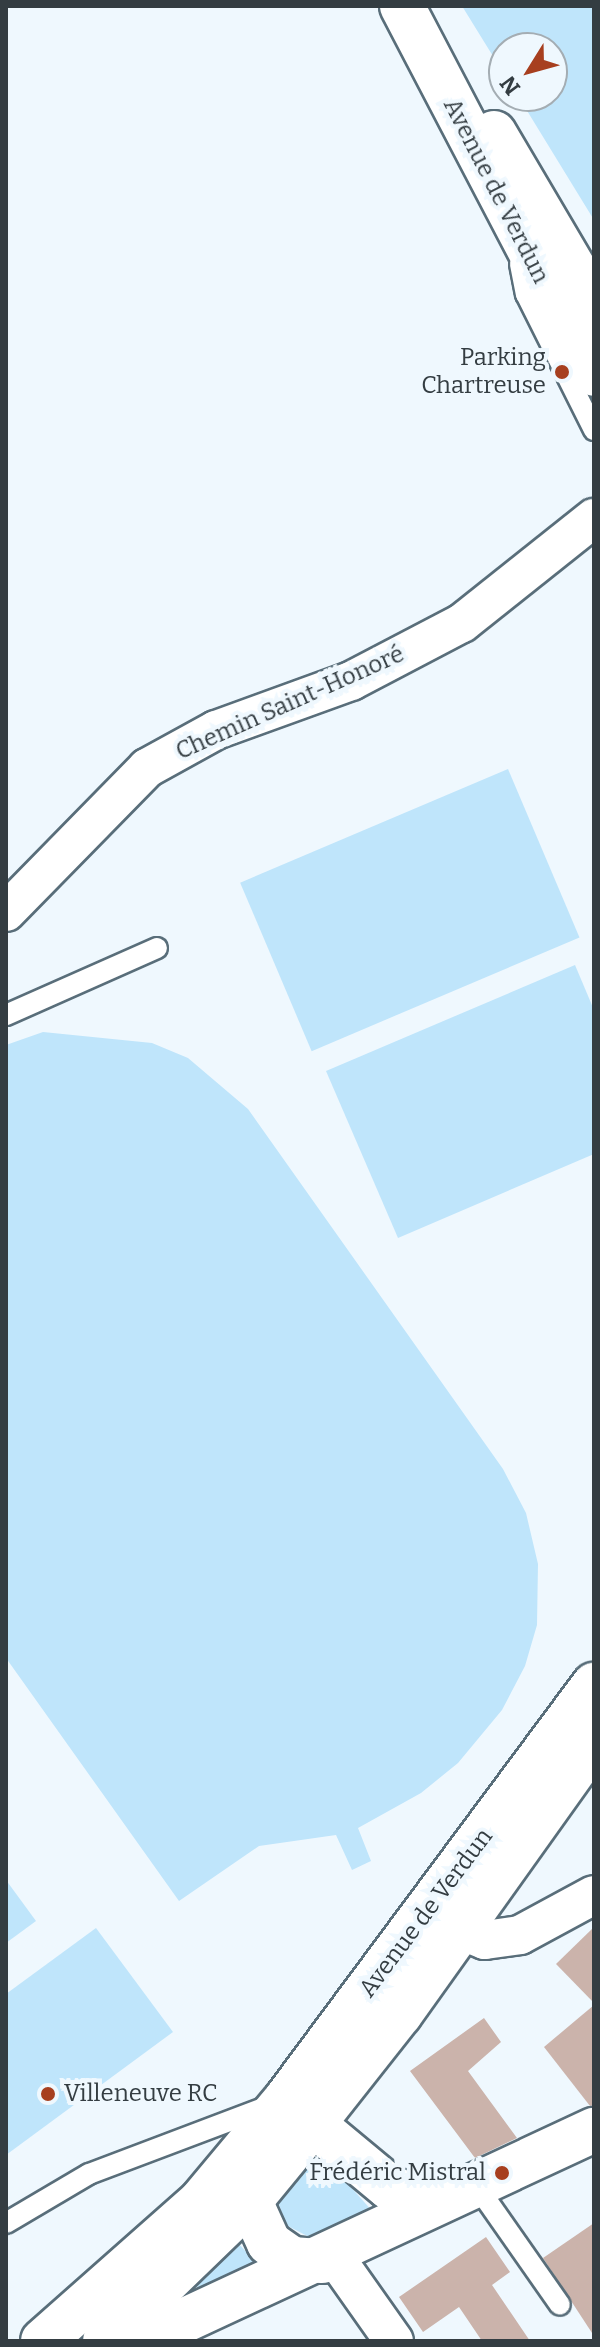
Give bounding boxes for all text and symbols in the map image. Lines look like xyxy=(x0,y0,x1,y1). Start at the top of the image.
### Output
north arrow xyxy=(488,32,568,112)
text: N xyxy=(494,71,526,100)
street label: Avenue de Verdun xyxy=(437,94,555,288)
place label: Parking Chartreuse xyxy=(421,344,546,400)
marker: Parking Chartreuse xyxy=(553,363,571,381)
street label: Chemin Saint-Honoré xyxy=(172,640,408,766)
street label: Avenue de Verdun xyxy=(353,1823,499,2003)
place label: Villeneuve RC xyxy=(64,2080,218,2108)
marker: Villeneuve RC xyxy=(39,2085,57,2103)
place label: Frédéric Mistral xyxy=(309,2159,486,2187)
marker: Frédéric Mistral xyxy=(493,2164,511,2182)

